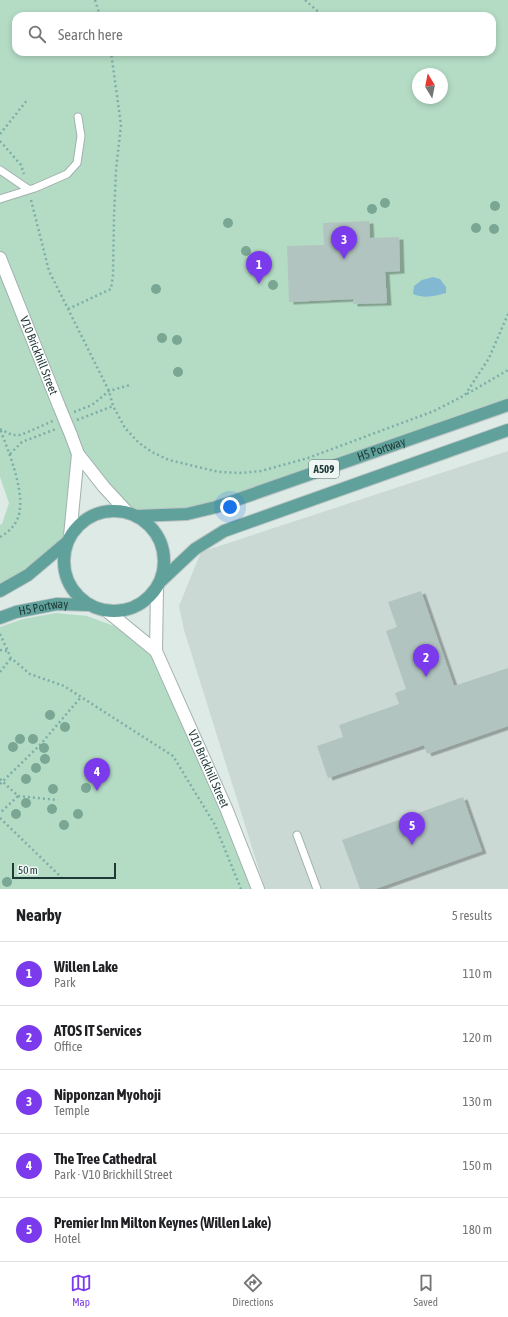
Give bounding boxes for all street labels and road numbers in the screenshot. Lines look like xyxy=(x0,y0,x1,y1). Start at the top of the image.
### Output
street label: V10 Brickhill Street xyxy=(17,314,61,397)
street label: H5 Portway xyxy=(355,434,407,464)
road number: A509 xyxy=(309,460,339,478)
street label: H5 Portway xyxy=(17,597,68,618)
street label: V10 Brickhill Street xyxy=(185,728,232,810)

